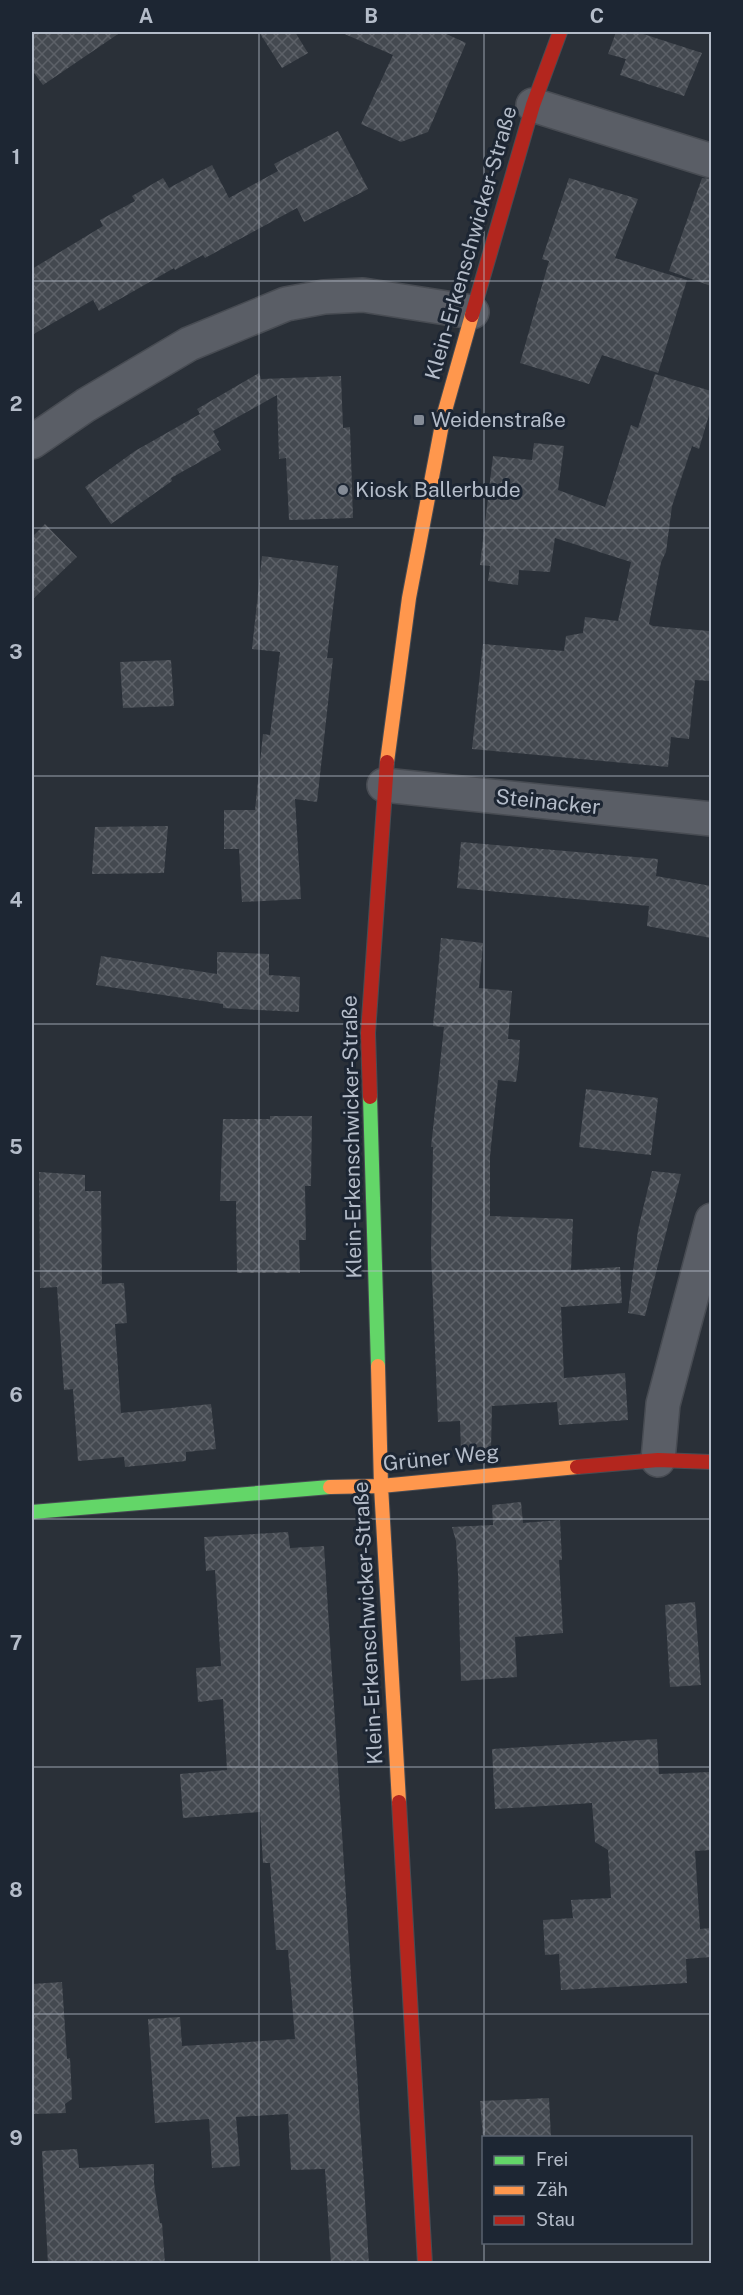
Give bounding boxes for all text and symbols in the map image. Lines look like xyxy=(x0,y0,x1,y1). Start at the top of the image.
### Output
text: A xyxy=(139,4,153,28)
text: B xyxy=(364,4,378,28)
text: C xyxy=(590,4,604,28)
street label: Klein-Erkenschwicker-Straße xyxy=(419,103,522,383)
text: 1 xyxy=(12,145,20,169)
text: 2 xyxy=(10,392,22,416)
place label: Weidenstraße xyxy=(431,407,566,432)
marker: Weidenstraße xyxy=(412,413,426,427)
place label: Kiosk Ballerbude xyxy=(355,477,521,502)
marker: Kiosk Ballerbude xyxy=(336,483,350,497)
text: 3 xyxy=(9,640,23,664)
street label: Steinacker xyxy=(494,784,602,819)
text: 4 xyxy=(9,888,23,912)
street label: Klein-Erkenschwicker-Straße xyxy=(337,995,366,1279)
text: 5 xyxy=(9,1135,23,1159)
text: 6 xyxy=(9,1383,23,1407)
street label: Grüner Weg xyxy=(382,1439,500,1476)
street label: Klein-Erkenschwicker-Straße xyxy=(348,1481,387,1765)
text: 7 xyxy=(10,1631,22,1655)
text: 8 xyxy=(9,1878,23,1902)
text: 9 xyxy=(9,2126,23,2150)
legend xyxy=(482,2136,692,2244)
text: Frei xyxy=(536,2149,568,2170)
text: Zäh xyxy=(536,2179,568,2200)
text: Stau xyxy=(536,2209,575,2230)

